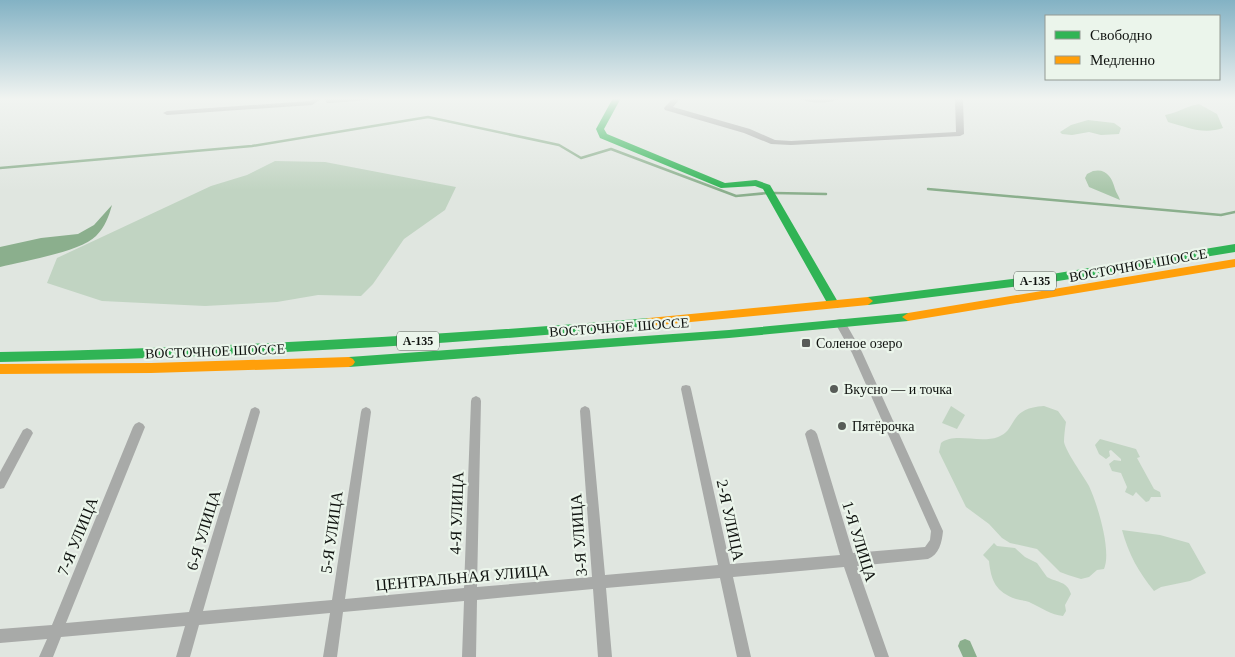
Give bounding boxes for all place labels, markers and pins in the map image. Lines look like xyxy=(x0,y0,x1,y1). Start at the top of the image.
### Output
place label: Соленое озеро xyxy=(816,336,902,351)
marker: Соленое озеро xyxy=(800,337,812,349)
place label: Вкусно — и точка xyxy=(844,382,953,397)
marker: Вкусно — и точка xyxy=(828,383,840,395)
place label: Пятёрочка xyxy=(852,419,915,434)
marker: Пятёрочка xyxy=(836,420,848,432)

